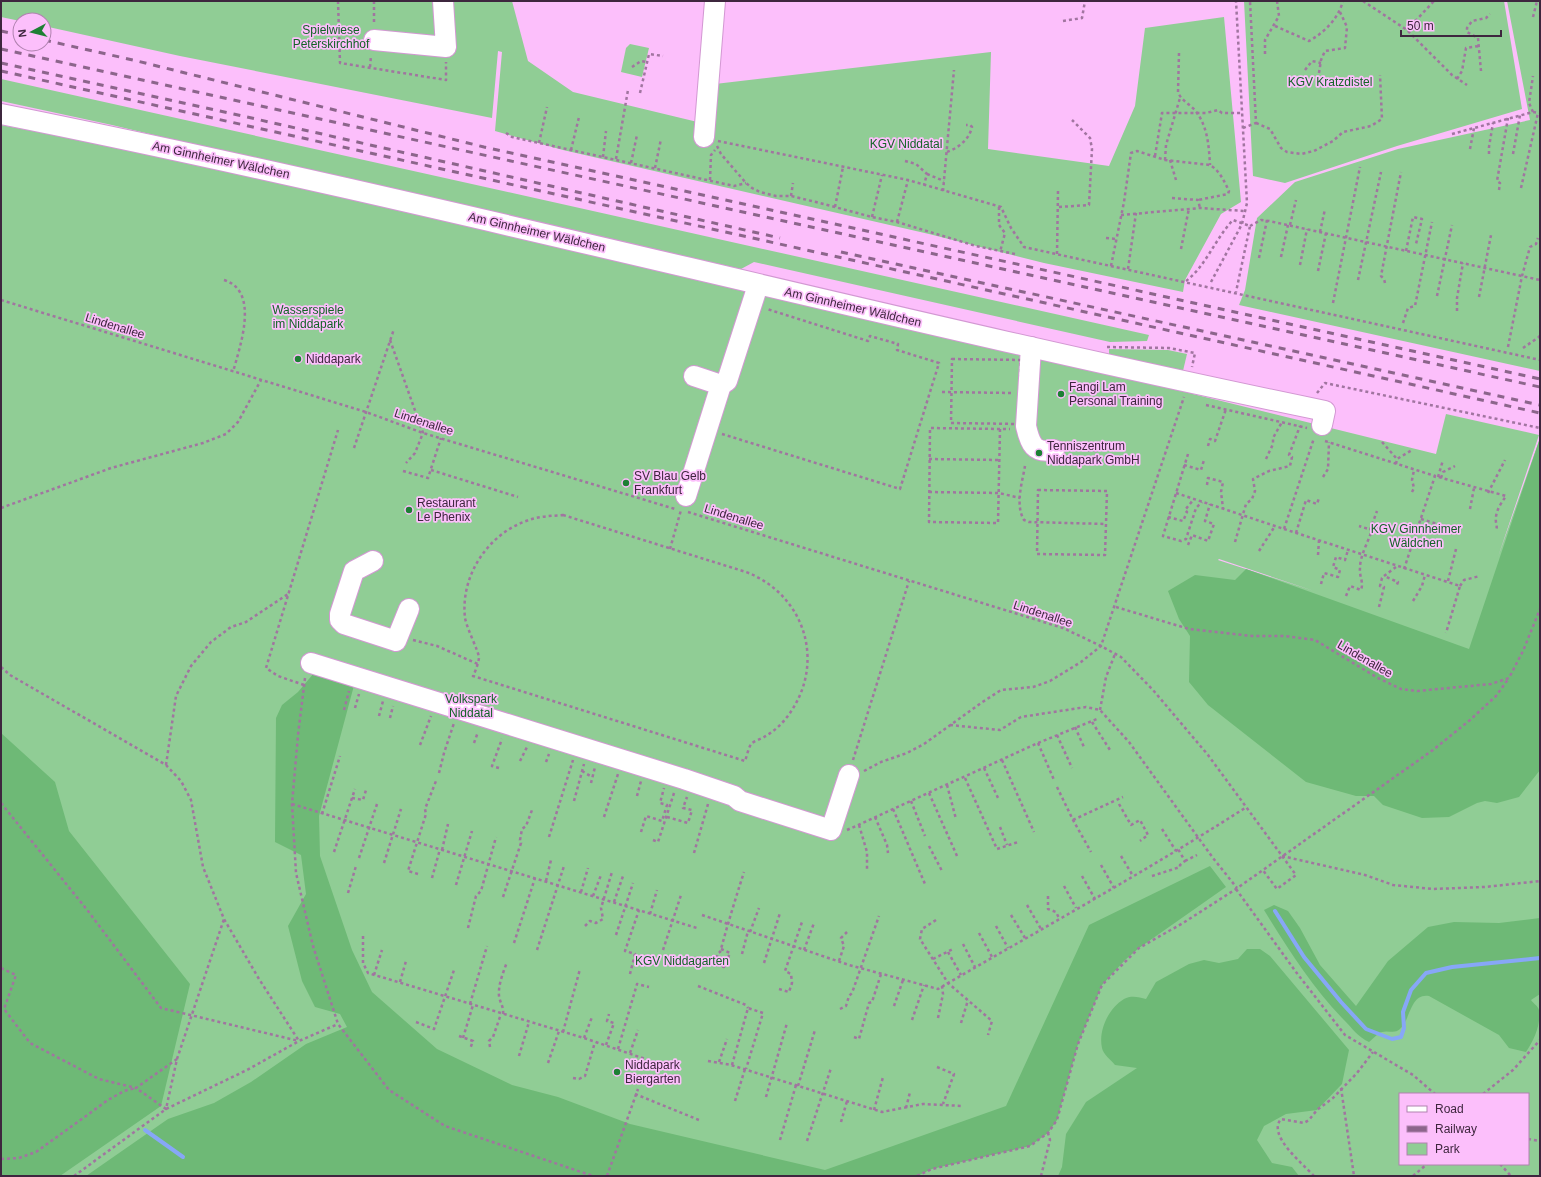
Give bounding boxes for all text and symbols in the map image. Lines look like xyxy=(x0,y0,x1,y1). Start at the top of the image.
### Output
north arrow xyxy=(12,12,52,52)
scale bar xyxy=(1401,12,1501,38)
text: 50 m xyxy=(1407,19,1434,33)
park label: Spielwiese Peterskirchhof xyxy=(293,23,370,51)
text: N xyxy=(16,28,29,38)
park label: KGV Kratzdistel xyxy=(1288,75,1372,89)
park label: KGV Niddatal xyxy=(870,137,942,151)
street label: Am Ginnheimer Wäldchen xyxy=(151,139,291,181)
street label: Am Ginnheimer Wäldchen xyxy=(467,209,607,255)
street label: Am Ginnheimer Wäldchen xyxy=(783,284,923,330)
park label: Wasserspiele im Niddapark xyxy=(272,303,344,331)
street label: Lindenallee xyxy=(84,310,147,342)
place label: Niddapark xyxy=(306,352,362,366)
marker: Niddapark xyxy=(293,354,303,364)
place label: Fangi Lam Personal Training xyxy=(1069,380,1162,408)
marker: Fangi Lam Personal Training xyxy=(1056,389,1066,399)
street label: Lindenallee xyxy=(393,406,456,438)
place label: Tenniszentrum Niddapark GmbH xyxy=(1047,439,1140,467)
marker: Tenniszentrum Niddapark GmbH xyxy=(1034,448,1044,458)
place label: SV Blau Gelb Frankfurt xyxy=(634,469,706,497)
marker: SV Blau Gelb Frankfurt xyxy=(621,478,631,488)
place label: Restaurant Le Phenix xyxy=(417,496,476,524)
street label: Lindenallee xyxy=(703,501,766,533)
marker: Restaurant Le Phenix xyxy=(404,505,414,515)
park label: KGV Ginnheimer Wäldchen xyxy=(1371,522,1461,550)
street label: Lindenallee xyxy=(1012,598,1075,630)
street label: Lindenallee xyxy=(1335,638,1395,681)
park label: Volkspark Niddatal xyxy=(445,692,498,720)
park label: KGV Niddagarten xyxy=(635,954,729,968)
place label: Niddapark Biergarten xyxy=(625,1058,681,1086)
marker: Niddapark Biergarten xyxy=(612,1067,622,1077)
legend xyxy=(1399,1093,1529,1165)
text: Road xyxy=(1435,1102,1464,1116)
text: Railway xyxy=(1435,1122,1477,1136)
text: Park xyxy=(1435,1142,1461,1156)

